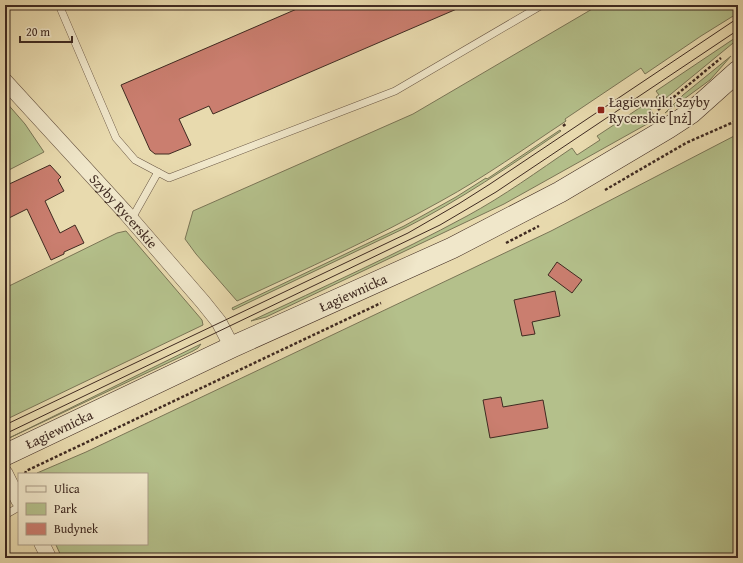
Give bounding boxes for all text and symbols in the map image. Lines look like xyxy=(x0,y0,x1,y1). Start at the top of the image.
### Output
scale bar xyxy=(20,18,72,44)
text: 20 m xyxy=(26,23,50,40)
place label: Łagiewniki Szyby Rycerskie [nż] xyxy=(609,92,710,128)
marker: Łagiewniki Szyby Rycerskie [nż] xyxy=(596,105,606,115)
street label: Szyby Rycerskie xyxy=(85,169,163,253)
street label: Łagiewnicka xyxy=(316,268,390,317)
street label: Łagiewnicka xyxy=(22,404,97,454)
legend xyxy=(18,473,148,545)
text: Ulica xyxy=(54,480,80,497)
text: Park xyxy=(54,500,78,517)
text: Budynek xyxy=(54,520,99,537)

